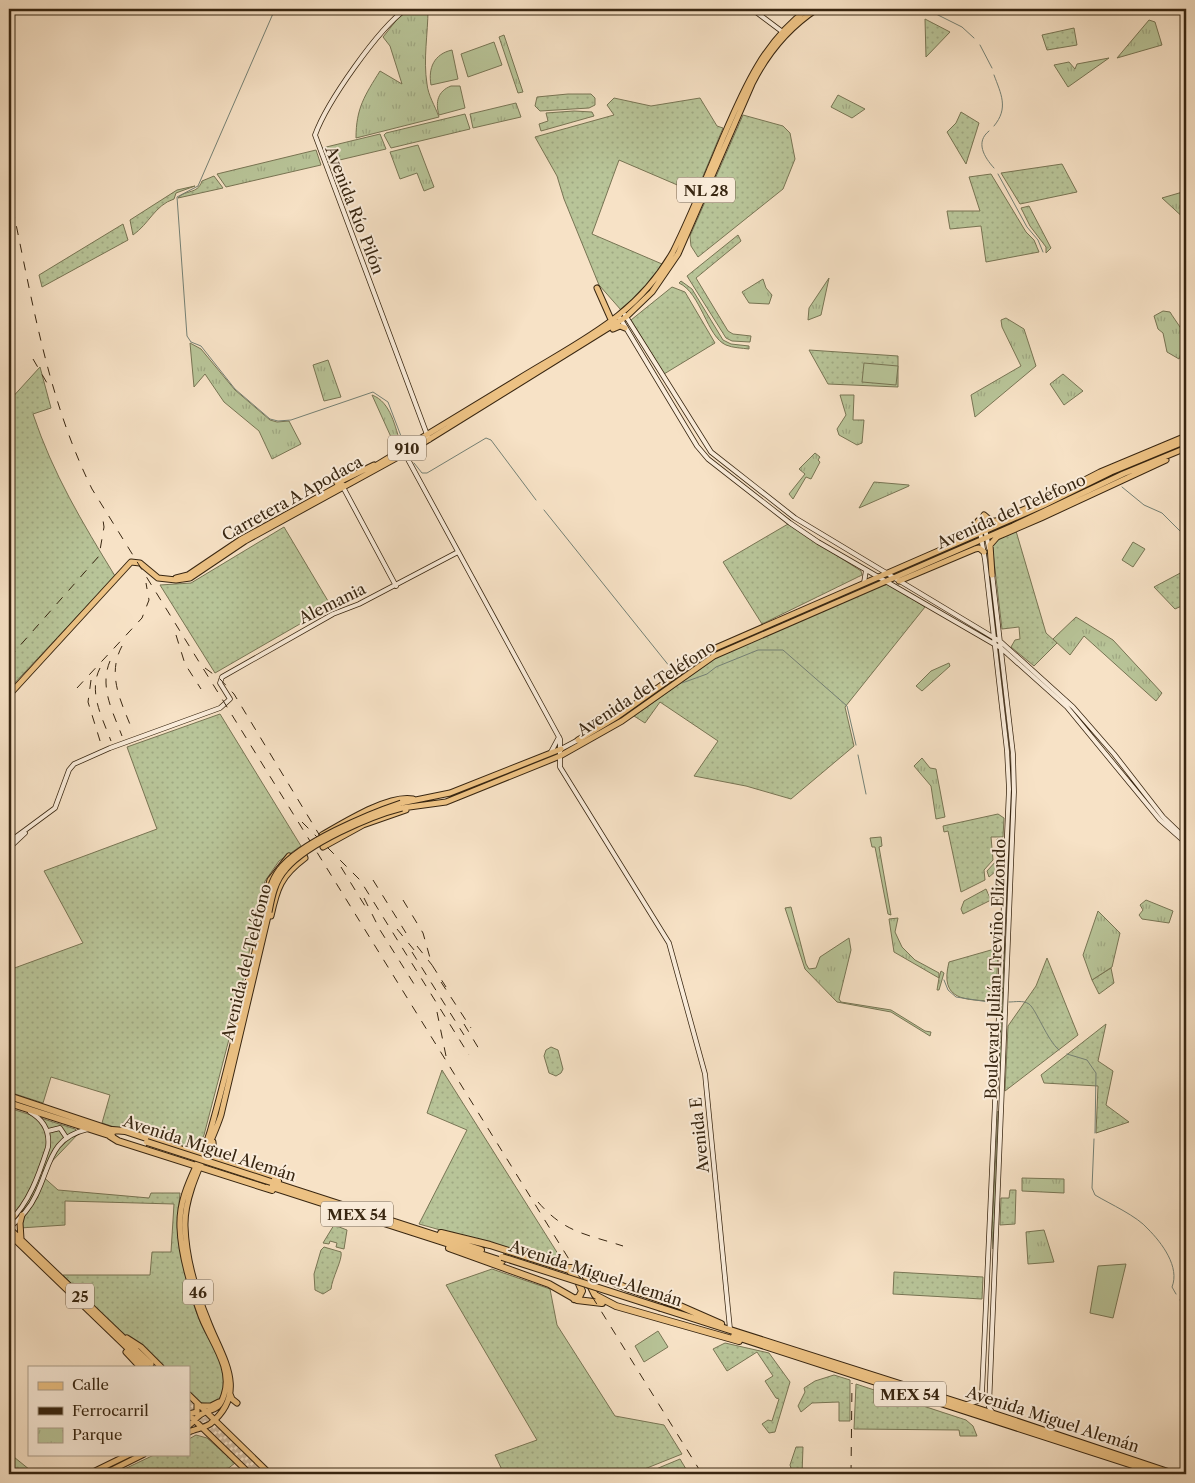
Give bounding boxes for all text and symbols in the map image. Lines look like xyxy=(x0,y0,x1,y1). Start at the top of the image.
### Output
street label: Avenida Río Pilón xyxy=(321,142,389,277)
road number: NL 28 xyxy=(677,178,735,202)
road number: 910 xyxy=(388,436,426,460)
street label: Carretera A Apodaca xyxy=(218,451,366,545)
street label: Avenida del Teléfono xyxy=(933,469,1089,553)
street label: Alemania xyxy=(294,578,369,628)
street label: Avenida del Teléfono xyxy=(572,636,719,741)
street label: Boulevard Julián Treviño Elizondo xyxy=(980,838,1010,1100)
street label: Avenida del Teléfono xyxy=(217,881,275,1043)
street label: Avenida E xyxy=(685,1096,713,1175)
street label: Avenida Miguel Alemán xyxy=(120,1110,299,1185)
road number: MEX 54 xyxy=(321,1202,393,1226)
street label: Avenida Miguel Alemán xyxy=(506,1235,685,1310)
road number: 46 xyxy=(183,1280,213,1304)
road number: 25 xyxy=(66,1284,94,1308)
legend xyxy=(28,1366,190,1456)
text: Calle xyxy=(72,1375,109,1394)
street label: Avenida Miguel Alemán xyxy=(963,1381,1142,1456)
road number: MEX 54 xyxy=(874,1382,946,1406)
text: Ferrocarril xyxy=(72,1401,149,1420)
text: Parque xyxy=(72,1425,122,1444)

